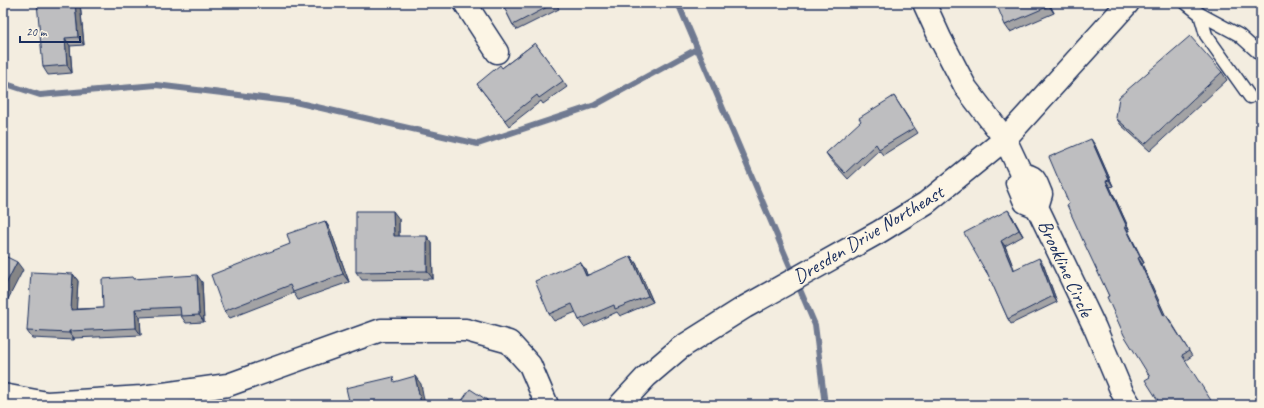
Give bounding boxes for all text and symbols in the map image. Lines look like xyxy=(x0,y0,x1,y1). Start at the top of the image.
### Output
scale bar xyxy=(20,18,80,44)
text: 20 m xyxy=(26,24,48,40)
street label: Dresden Drive Northeast xyxy=(789,178,950,289)
street label: Brookline Circle xyxy=(1032,216,1100,322)

